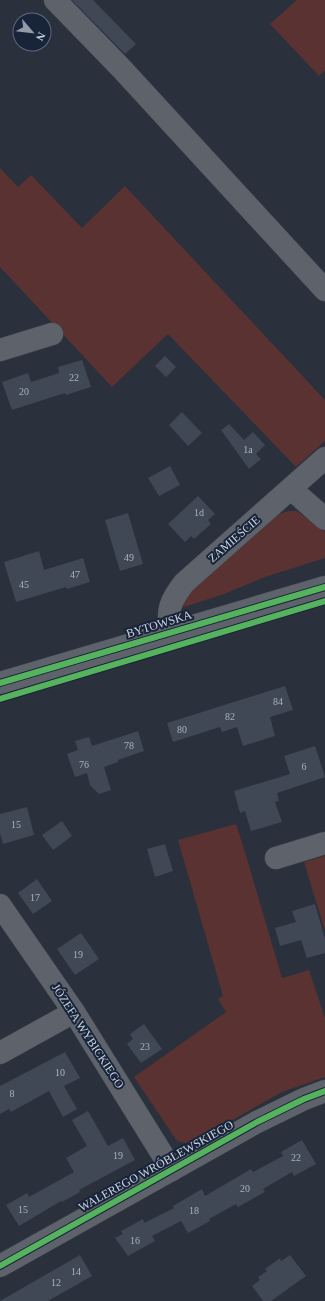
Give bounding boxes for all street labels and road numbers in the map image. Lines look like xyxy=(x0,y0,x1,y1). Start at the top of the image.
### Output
street label: ZAMIEŚCIE xyxy=(205,513,263,565)
street label: BYTOWSKA xyxy=(125,607,194,641)
street label: JÓZEFA WYBICKIEGO xyxy=(49,981,127,1091)
street label: WALEREGO WRÓBLEWSKIEGO xyxy=(76,1117,236,1214)

